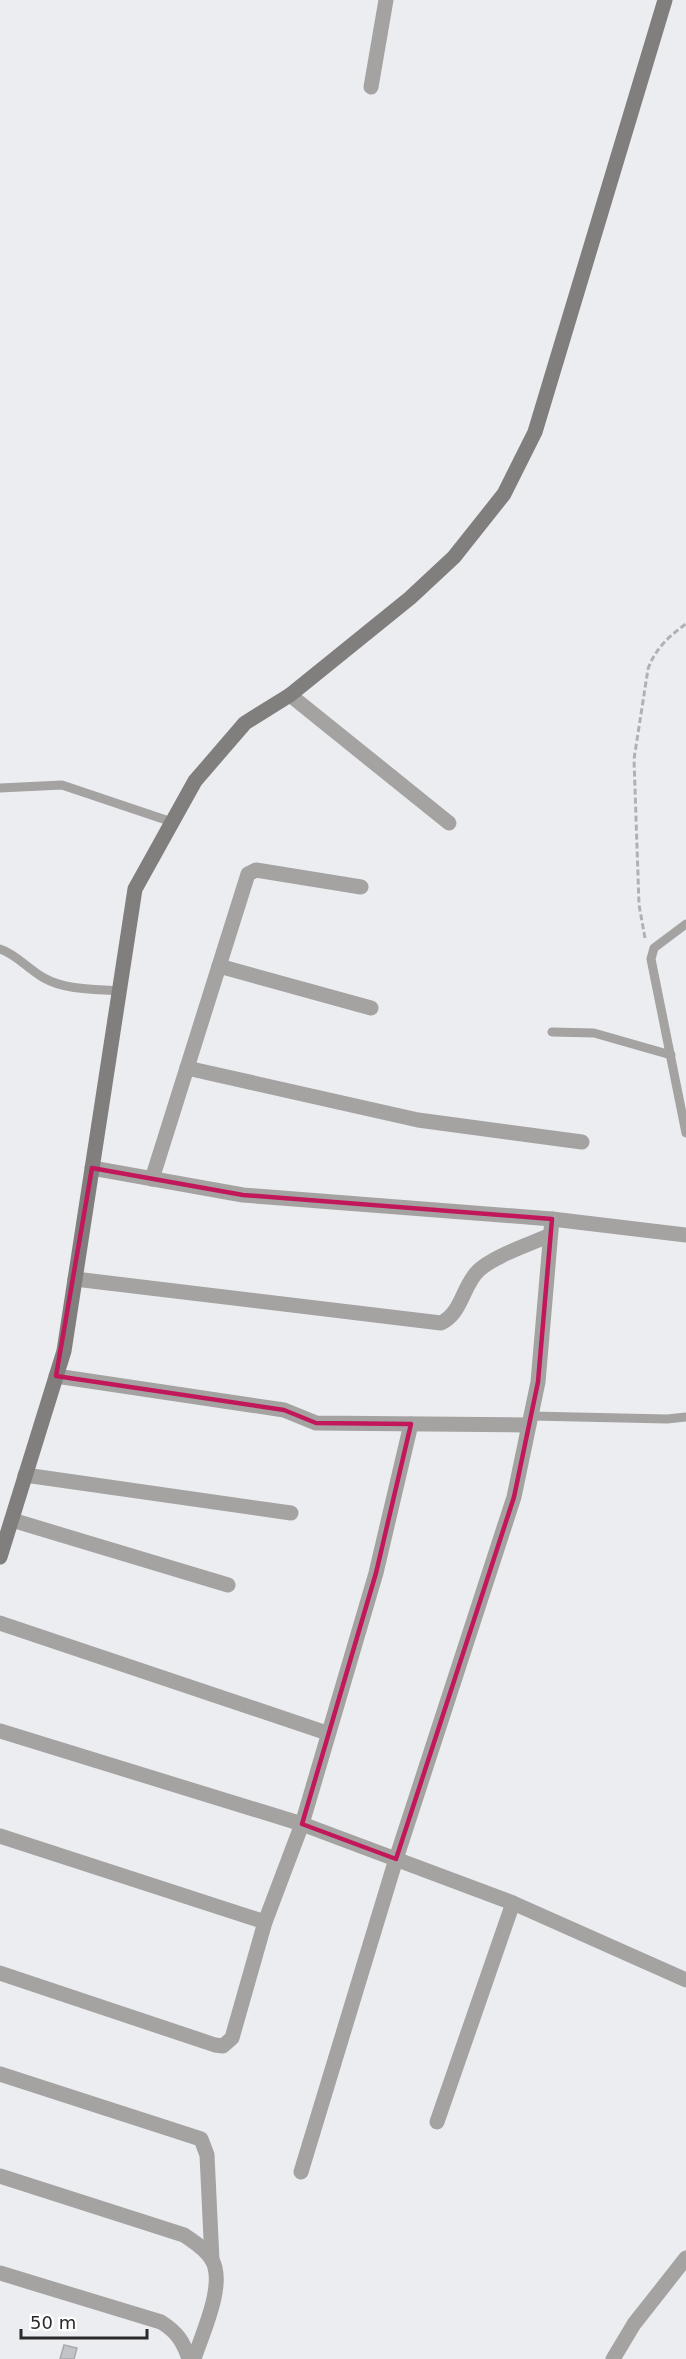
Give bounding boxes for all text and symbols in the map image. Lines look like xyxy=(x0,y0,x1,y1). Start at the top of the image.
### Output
scale bar xyxy=(21,2302,147,2340)
text: 50 m xyxy=(30,2312,76,2333)

